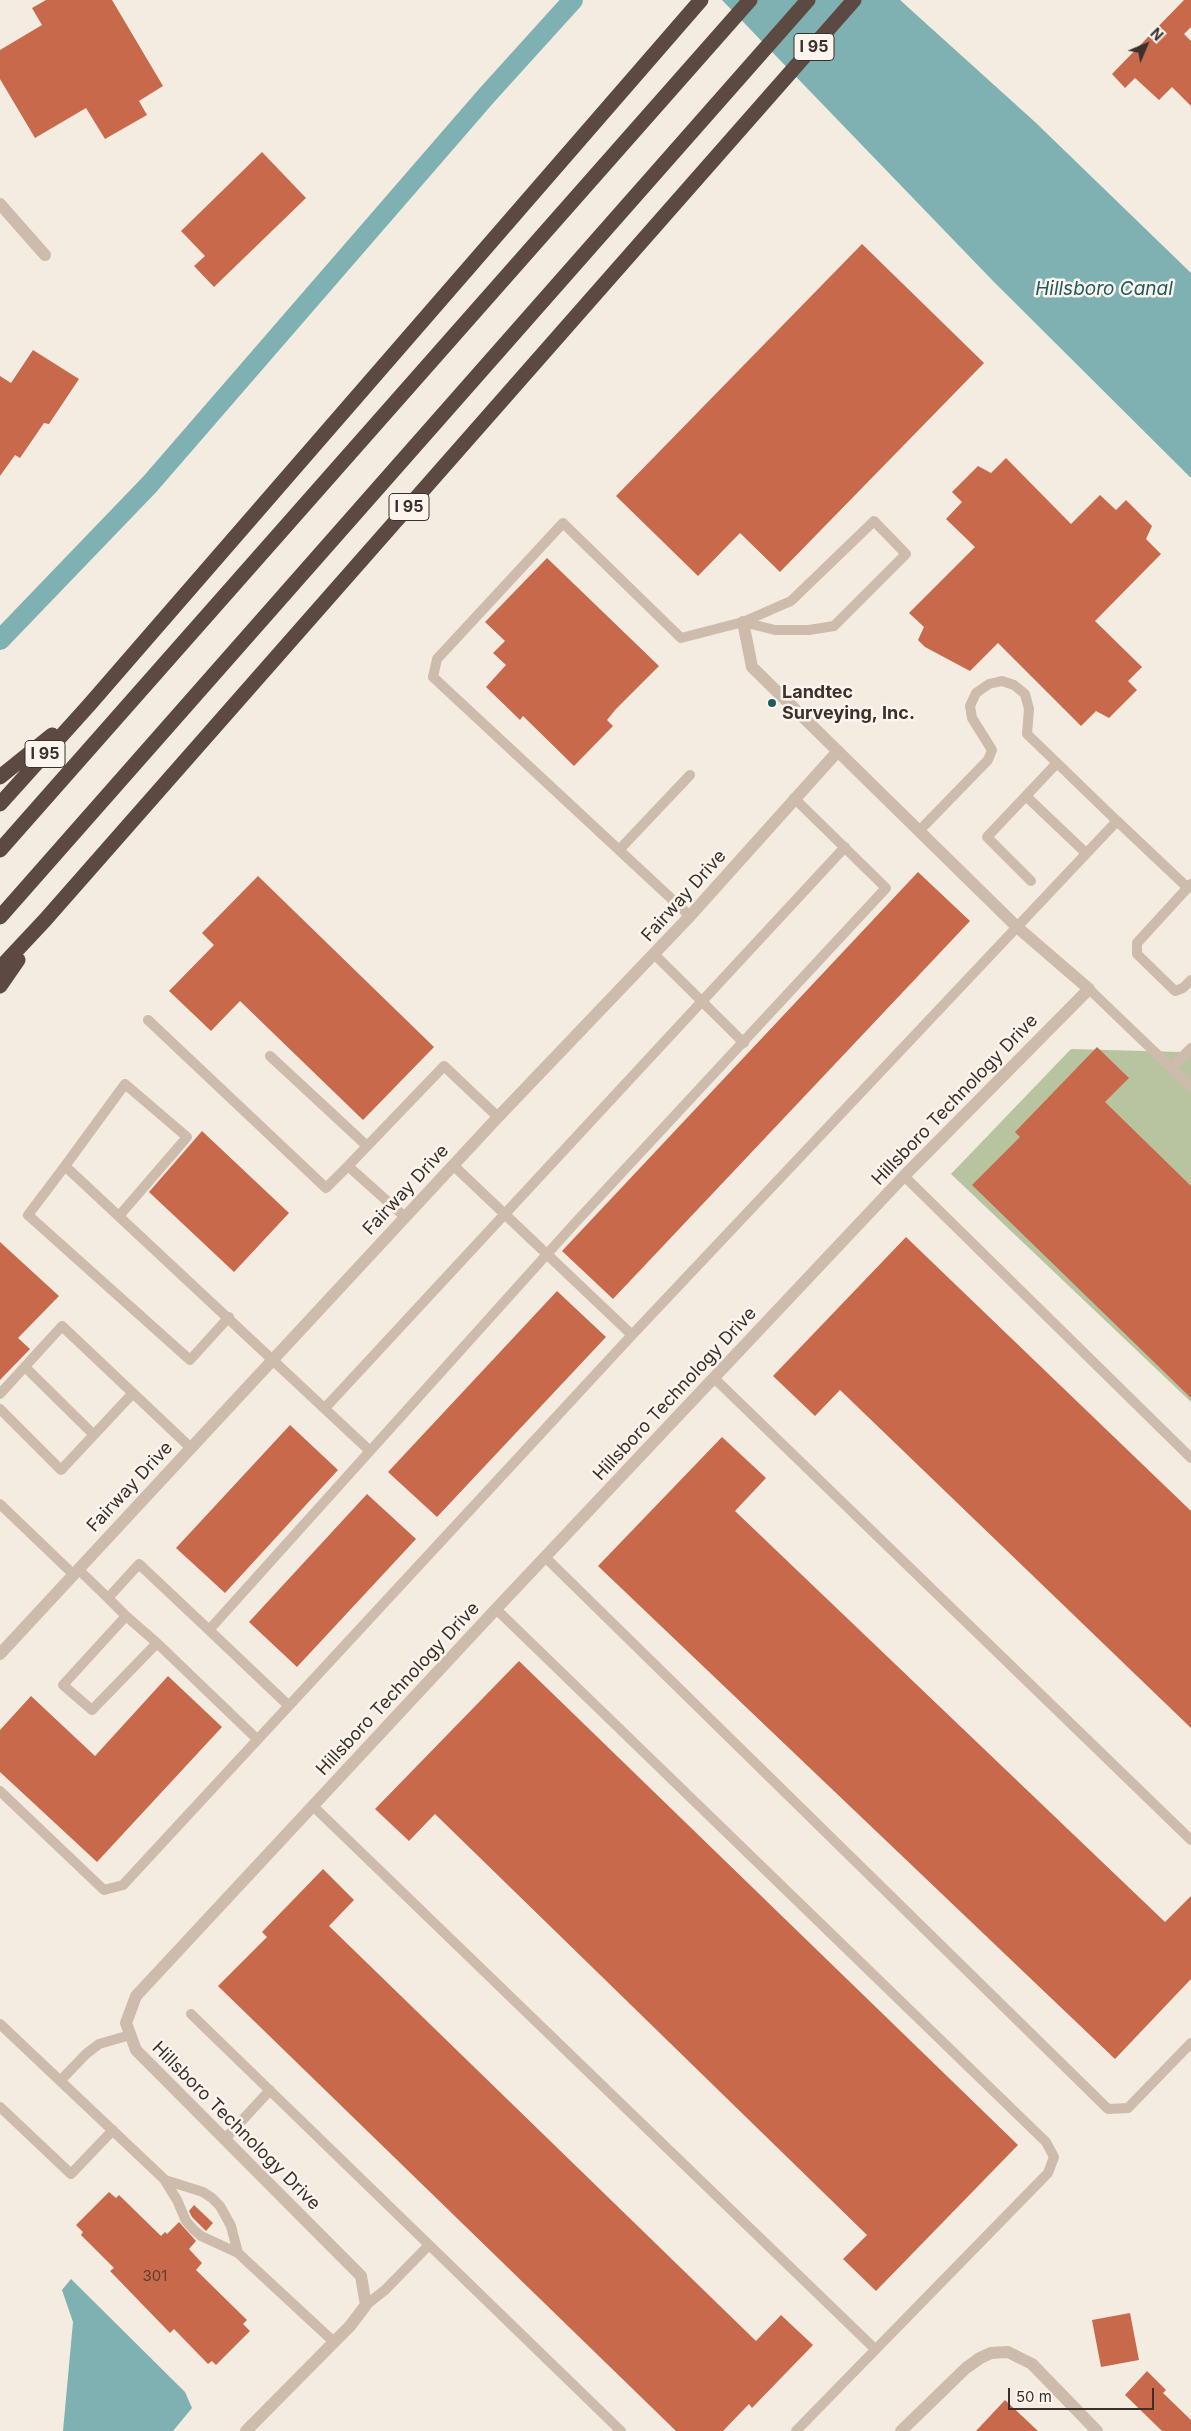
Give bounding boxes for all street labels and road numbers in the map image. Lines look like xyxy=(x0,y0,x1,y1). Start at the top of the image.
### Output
road number: I 95 xyxy=(794,34,834,61)
road number: I 95 xyxy=(389,494,429,520)
road number: I 95 xyxy=(25,741,65,768)
street label: Fairway Drive xyxy=(637,846,731,946)
street label: Hillsboro Technology Drive xyxy=(868,1010,1042,1190)
street label: Fairway Drive xyxy=(359,1140,453,1240)
street label: Hillsboro Technology Drive xyxy=(589,1303,761,1485)
street label: Fairway Drive xyxy=(83,1437,177,1537)
street label: Hillsboro Technology Drive xyxy=(312,1598,484,1780)
street label: Hillsboro Technology Drive xyxy=(147,2037,325,2215)

